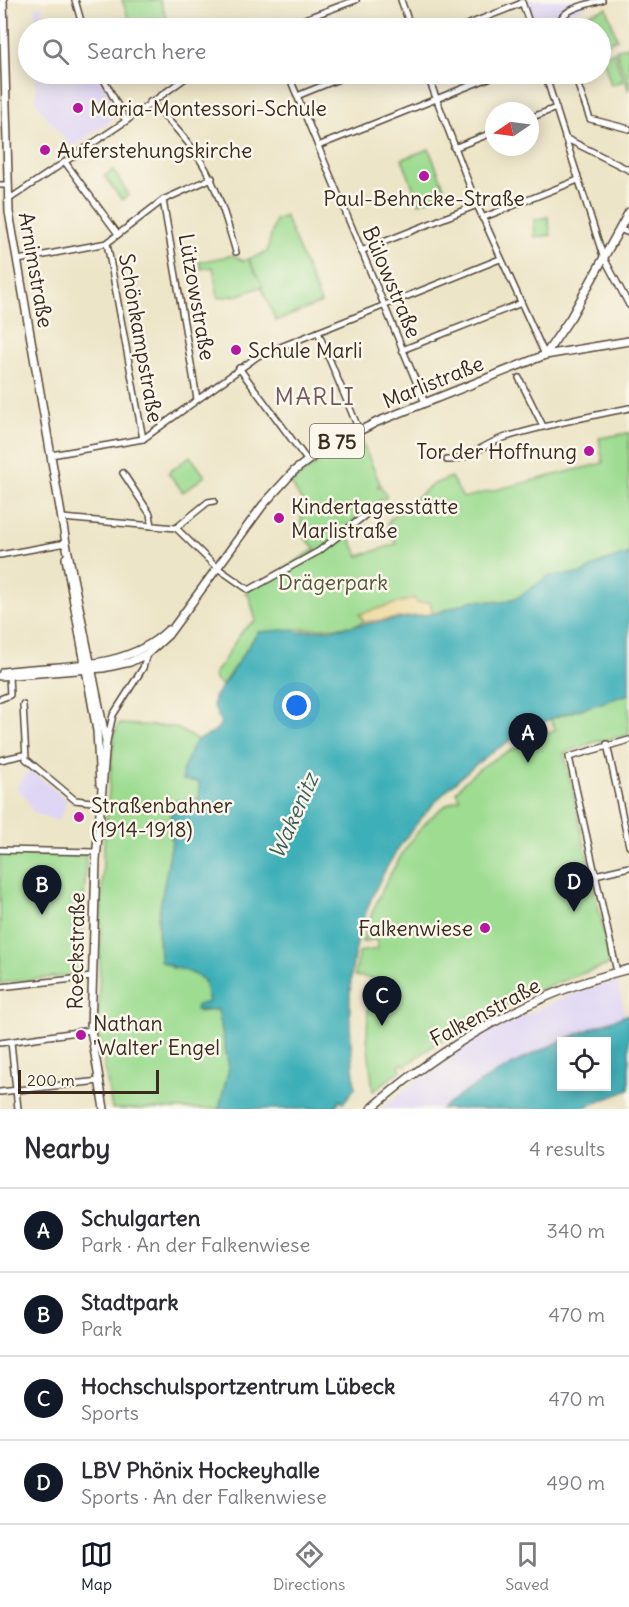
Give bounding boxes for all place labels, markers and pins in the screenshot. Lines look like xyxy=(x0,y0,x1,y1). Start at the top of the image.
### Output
place label: Maria-Montessori-Schule xyxy=(90,95,327,122)
marker: Maria-Montessori-Schule xyxy=(71,101,85,115)
place label: Auferstehungskirche xyxy=(57,137,252,164)
marker: Auferstehungskirche xyxy=(38,143,52,157)
marker: Paul-Behncke-Straße xyxy=(417,169,431,183)
place label: Paul-Behncke-Straße xyxy=(323,185,525,212)
place label: Schule Marli xyxy=(248,337,363,364)
marker: Schule Marli xyxy=(229,343,243,357)
place label: Tor der Hoffnung xyxy=(416,438,577,465)
marker: Tor der Hoffnung xyxy=(582,444,596,458)
place label: Kindertagesstätte Marlistraße xyxy=(291,493,458,544)
marker: Kindertagesstätte Marlistraße xyxy=(272,511,286,525)
pin: A xyxy=(508,714,548,763)
place label: Straßenbahner (1914-1918) xyxy=(91,792,233,843)
marker: Straßenbahner (1914-1918) xyxy=(72,810,86,824)
pin: D xyxy=(554,862,594,912)
pin: B xyxy=(22,866,62,915)
place label: Falkenwiese xyxy=(358,915,473,942)
marker: Falkenwiese xyxy=(478,921,492,935)
pin: C xyxy=(362,976,401,1026)
place label: Nathan 'Walter' Engel xyxy=(93,1010,220,1061)
marker: Nathan 'Walter' Engel xyxy=(74,1028,88,1042)

